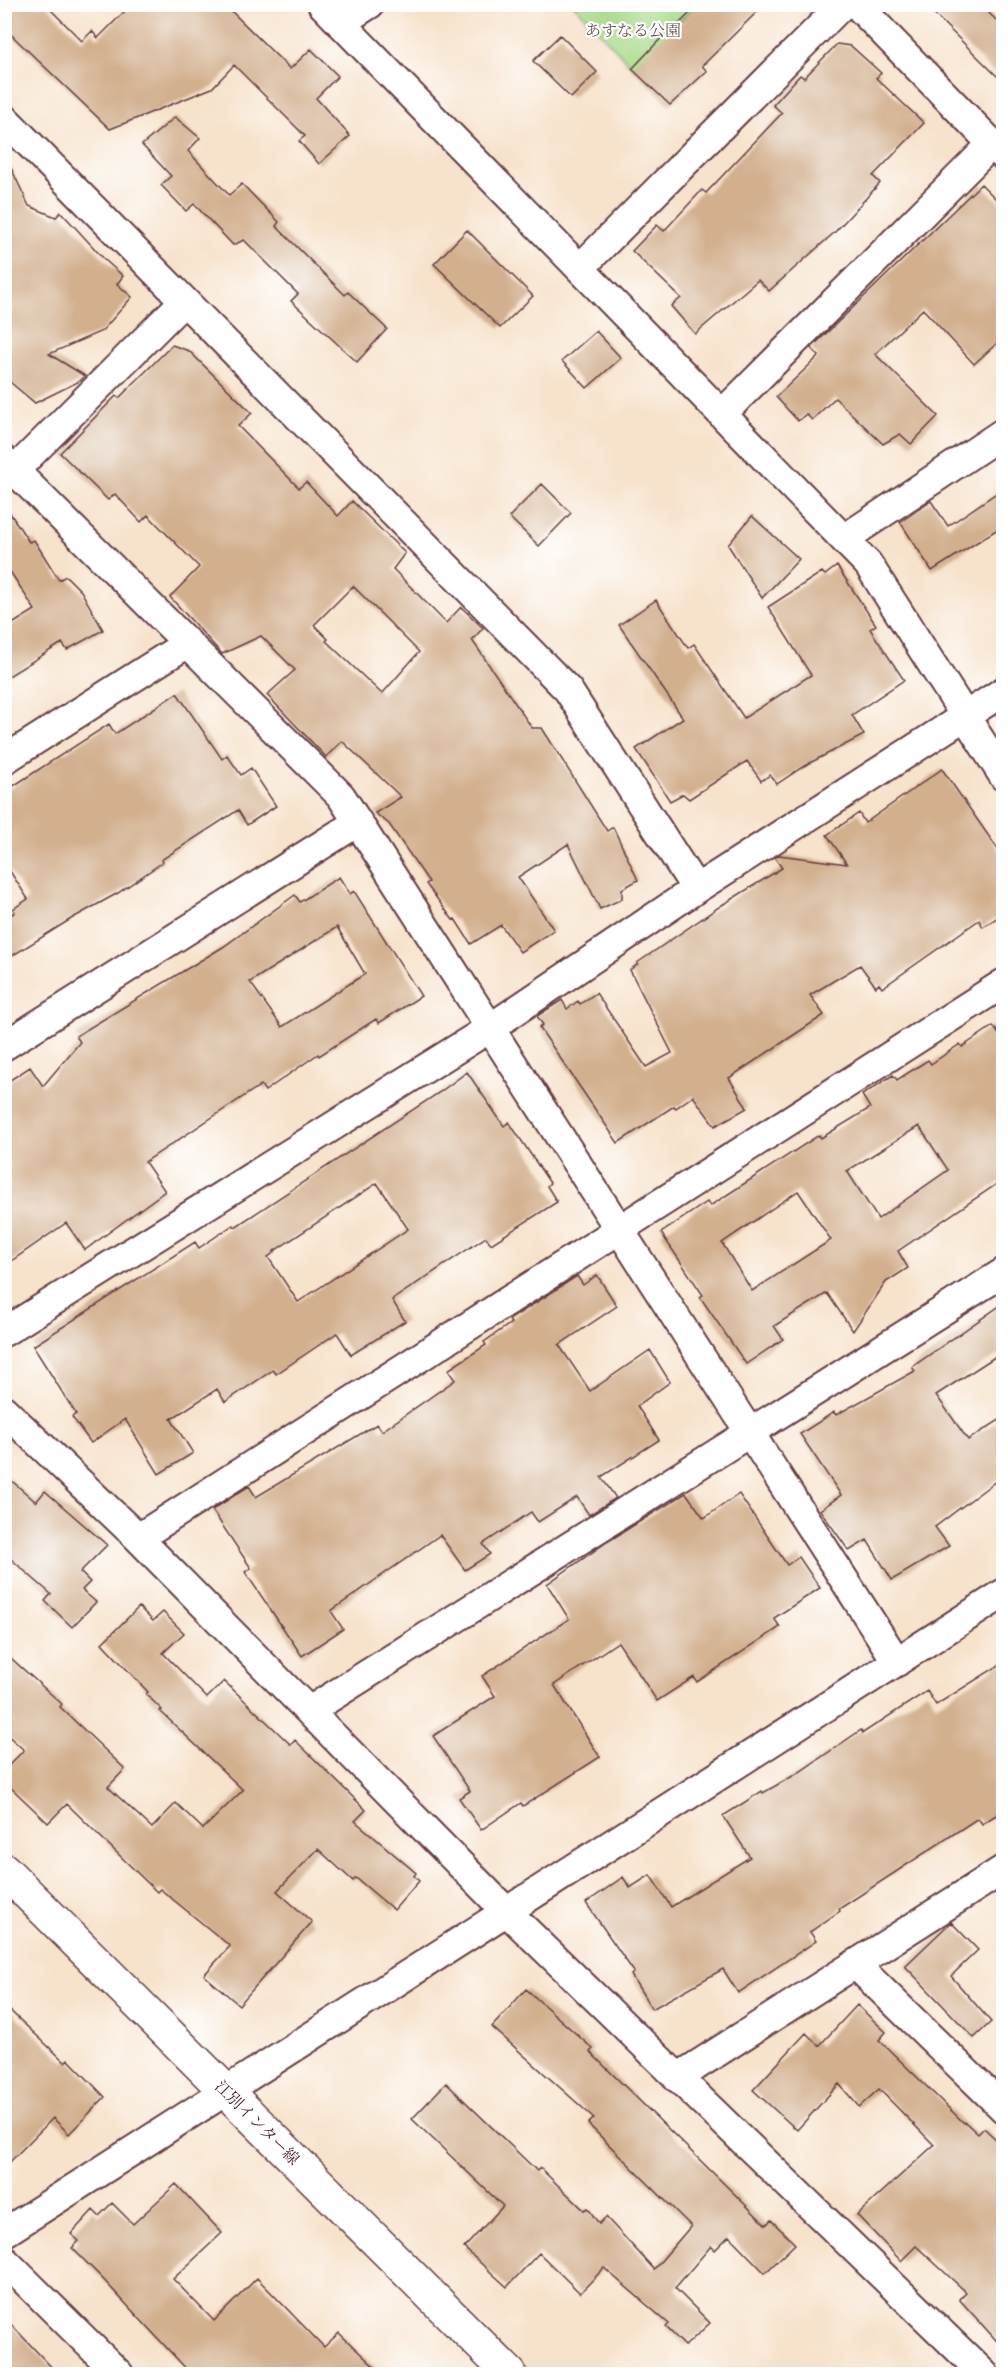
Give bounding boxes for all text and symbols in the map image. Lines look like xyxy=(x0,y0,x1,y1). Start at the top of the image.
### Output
park label: あすなる公園 xyxy=(585,20,681,42)
street label: 江別インター線 xyxy=(210,2076,304,2170)

